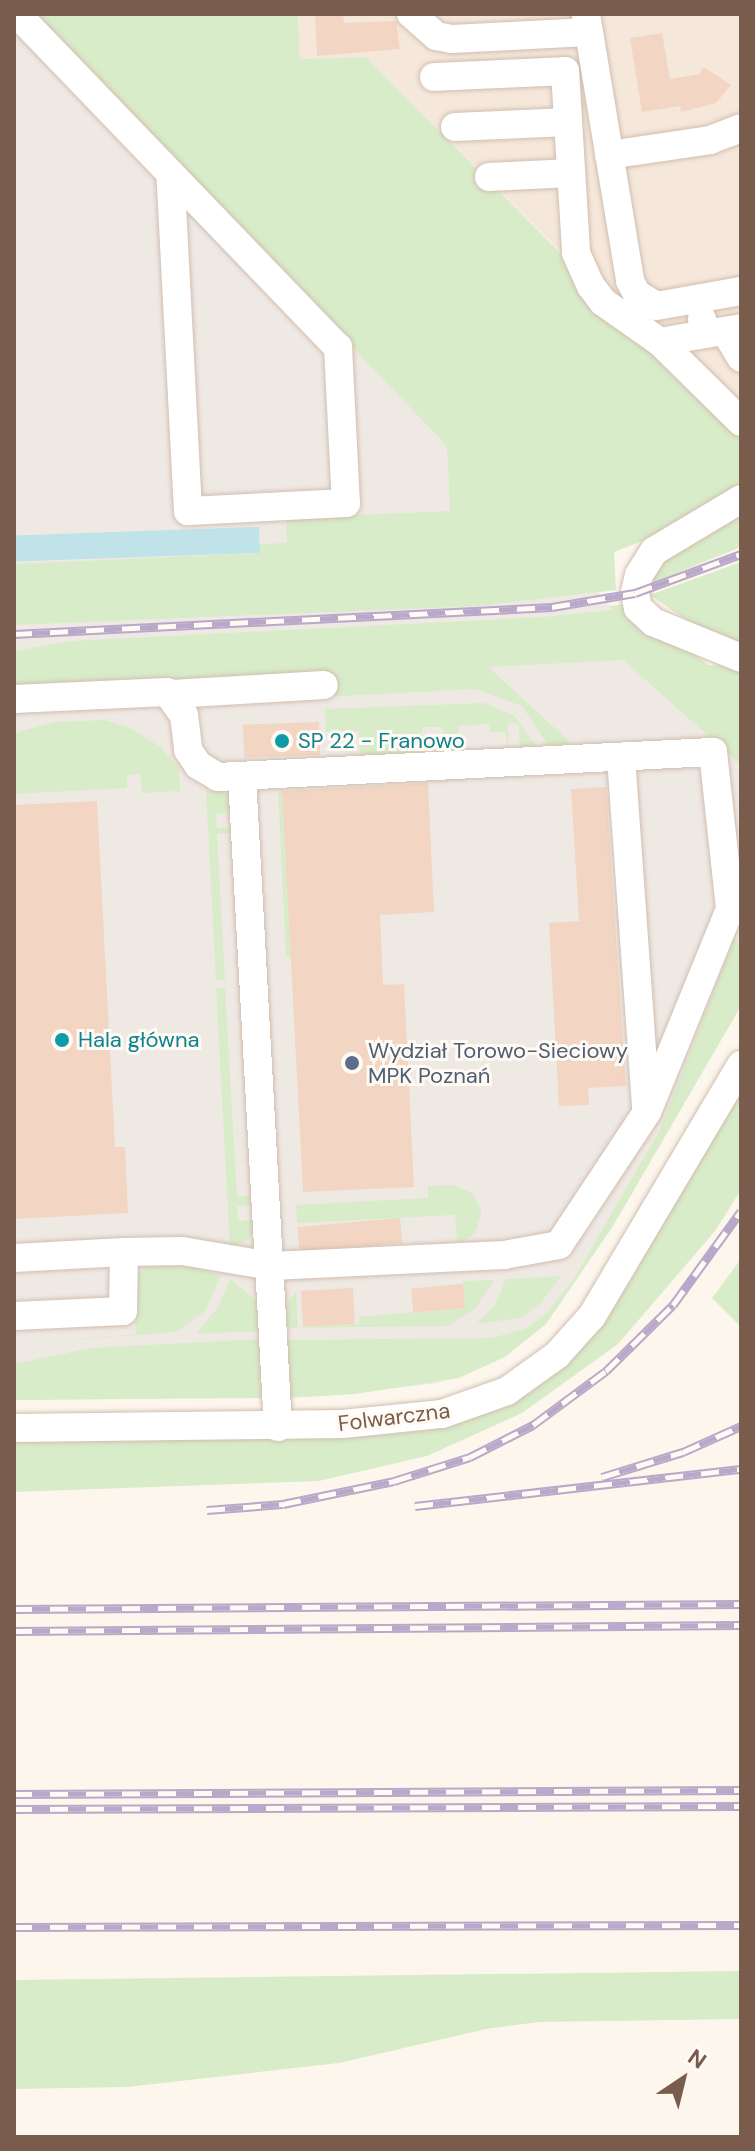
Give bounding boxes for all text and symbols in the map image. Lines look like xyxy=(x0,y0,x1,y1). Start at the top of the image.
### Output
place label: SP 22 - Franowo xyxy=(298,728,465,754)
marker: SP 22 - Franowo xyxy=(273,732,291,750)
place label: Hala główna xyxy=(78,1027,199,1053)
marker: Hala główna xyxy=(53,1031,71,1049)
place label: Wydział Torowo-Sieciowy MPK Poznań xyxy=(368,1037,628,1088)
marker: Wydział Torowo-Sieciowy MPK Poznań xyxy=(343,1054,361,1072)
street label: Folwarczna xyxy=(337,1397,451,1437)
north arrow xyxy=(643,2039,723,2119)
text: N xyxy=(682,2042,712,2075)

